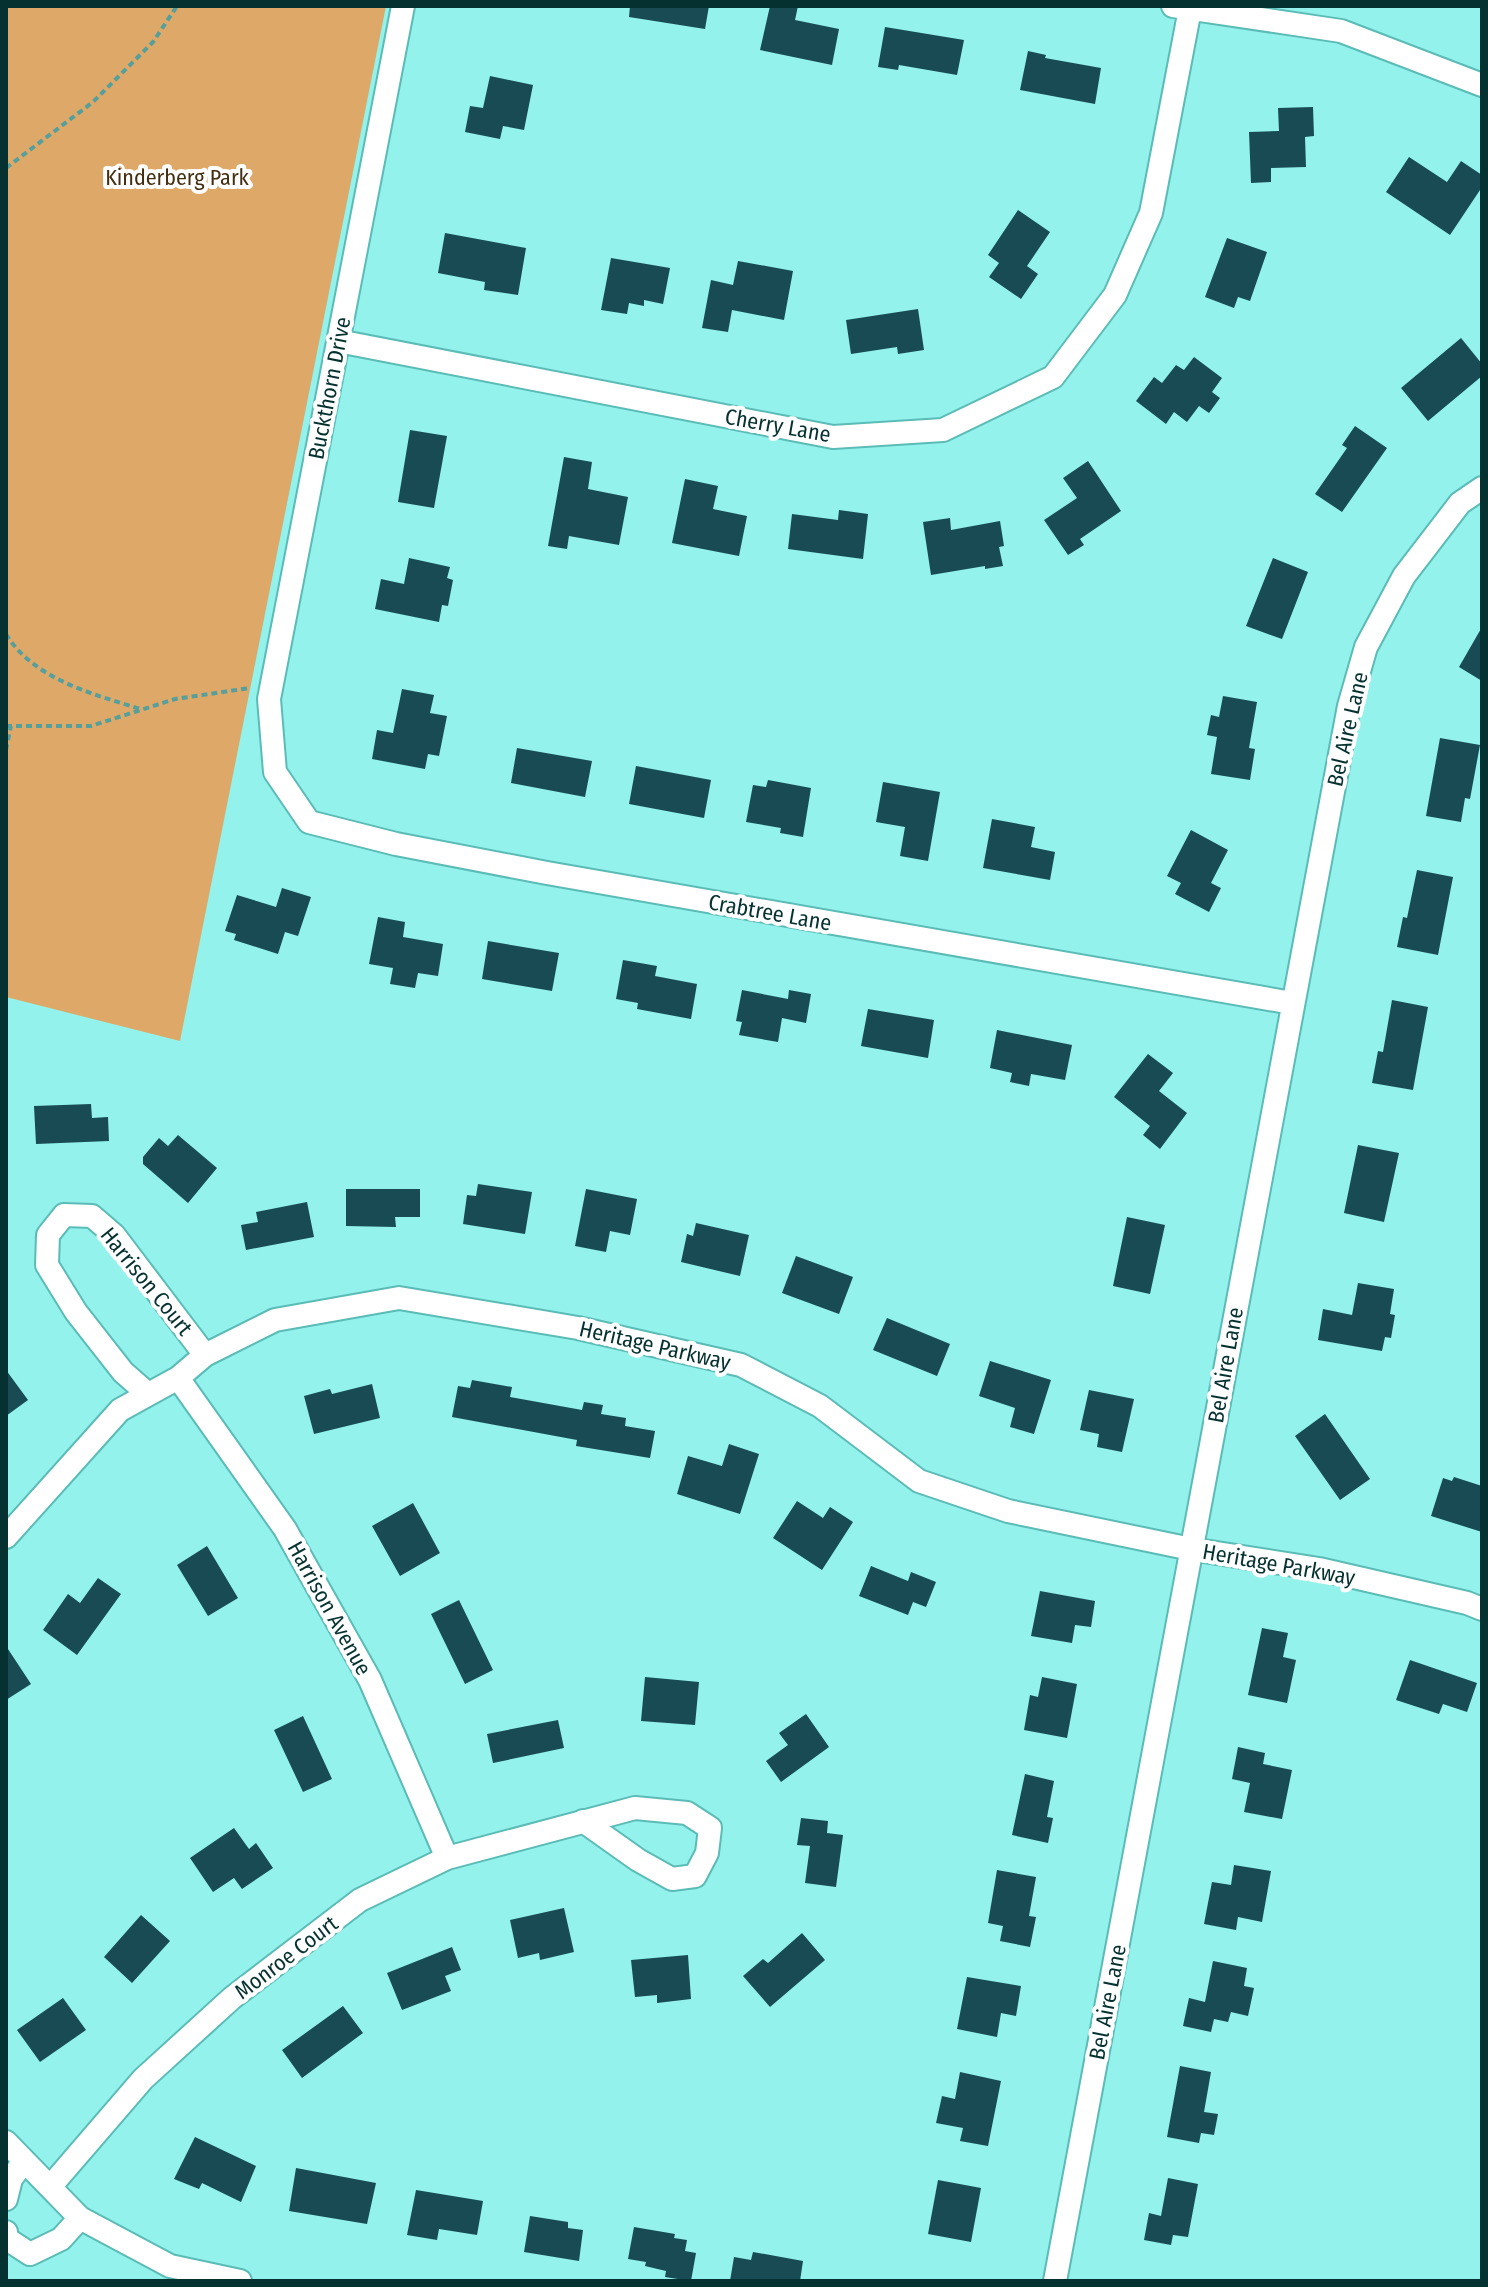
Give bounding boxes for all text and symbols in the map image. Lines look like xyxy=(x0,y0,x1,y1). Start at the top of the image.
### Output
park label: Kinderberg Park xyxy=(105,164,250,191)
street label: Buckthorn Drive xyxy=(302,315,357,462)
street label: Cherry Lane xyxy=(723,403,833,448)
street label: Bel Aire Lane xyxy=(1321,669,1374,789)
street label: Crabtree Lane xyxy=(706,888,833,937)
street label: Harrison Court xyxy=(95,1222,199,1342)
street label: Bel Aire Lane xyxy=(1202,1305,1249,1425)
street label: Heritage Parkway xyxy=(577,1315,733,1376)
street label: Harrison Avenue xyxy=(282,1537,377,1680)
street label: Heritage Parkway xyxy=(1200,1538,1358,1591)
street label: Monroe Court xyxy=(229,1909,344,2005)
street label: Bel Aire Lane xyxy=(1083,1942,1132,2062)

